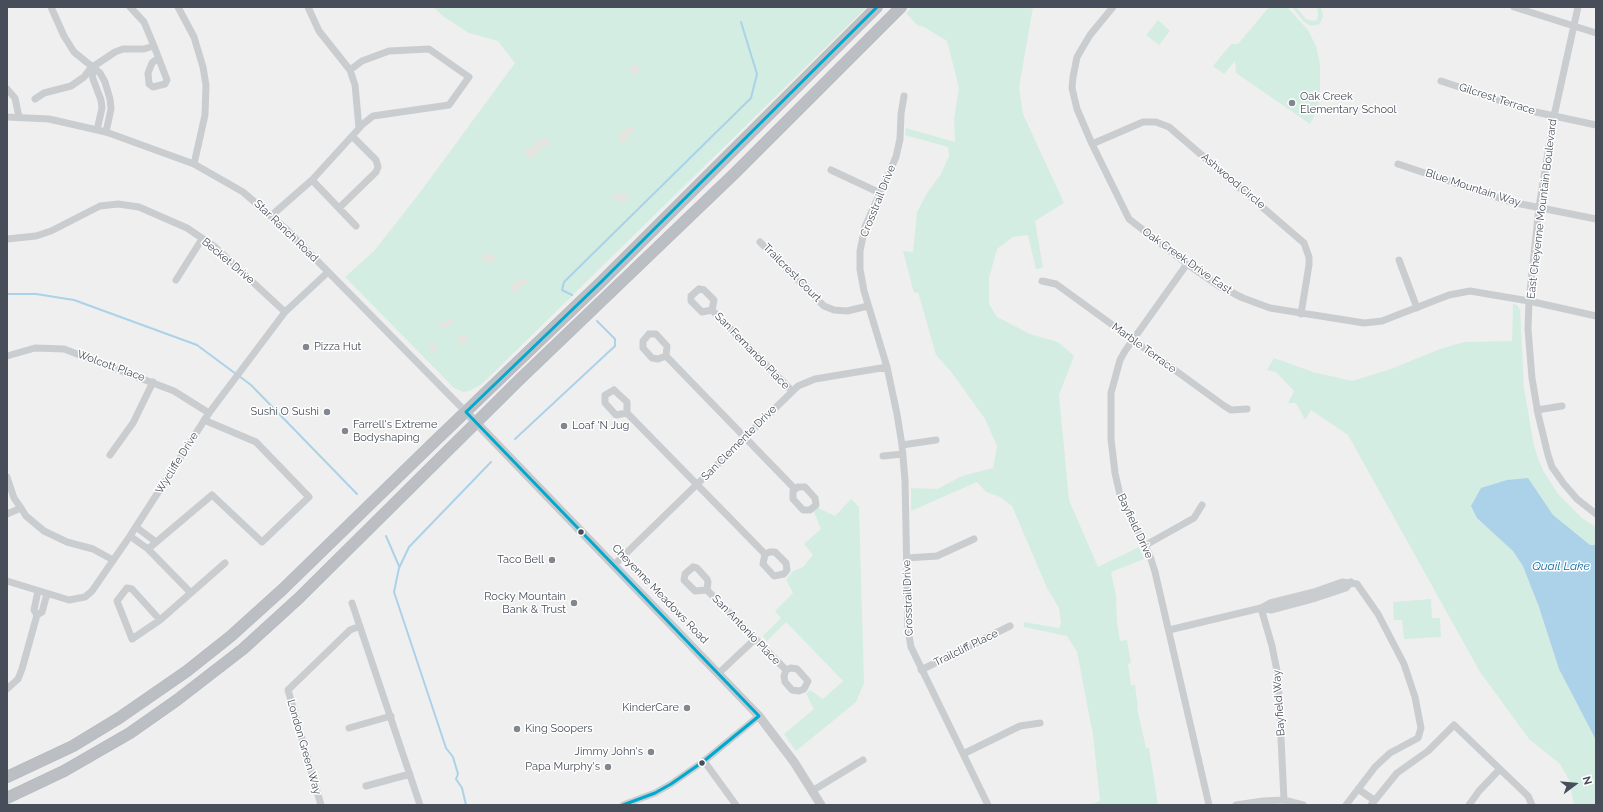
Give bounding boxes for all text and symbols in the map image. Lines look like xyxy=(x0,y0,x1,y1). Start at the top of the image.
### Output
street label: Gilcrest Terrace xyxy=(1457,80,1537,118)
place label: Oak Creek Elementary School xyxy=(1300,90,1397,116)
marker: Oak Creek Elementary School xyxy=(1287,98,1297,108)
street label: East Cheyenne Mountain Boulevard xyxy=(1524,118,1560,300)
street label: Ashwood Circle xyxy=(1198,150,1268,212)
street label: Crosstrail Drive xyxy=(858,163,898,239)
street label: Blue Mountain Way xyxy=(1424,166,1522,210)
street label: Star Ranch Road xyxy=(251,197,321,265)
street label: Oak Creek Drive East xyxy=(1140,225,1234,297)
street label: Becket Drive xyxy=(199,235,257,287)
street label: Trailcrest Court xyxy=(760,241,824,305)
street label: San Fernando Place xyxy=(712,310,792,392)
street label: Marble Terrace xyxy=(1109,320,1179,376)
place label: Pizza Hut xyxy=(314,340,361,354)
marker: Pizza Hut xyxy=(301,342,311,352)
street label: Wolcott Place xyxy=(75,348,147,384)
street label: San Clemente Drive xyxy=(699,403,779,483)
place label: Sushi O Sushi xyxy=(250,405,319,419)
marker: Sushi O Sushi xyxy=(322,407,332,417)
place label: Farrell's Extreme Bodyshaping xyxy=(353,418,437,444)
place label: Loaf 'N Jug xyxy=(572,419,629,433)
marker: Loaf 'N Jug xyxy=(559,421,569,431)
marker: Farrell's Extreme Bodyshaping xyxy=(340,426,350,436)
street label: Wycliffe Drive xyxy=(153,430,201,496)
street label: Bayfield Drive xyxy=(1114,491,1156,561)
unlabelled marker xyxy=(576,527,586,537)
street label: Cheyenne Meadows Road xyxy=(609,542,711,646)
place label: Taco Bell xyxy=(497,553,544,567)
marker: Taco Bell xyxy=(547,555,557,565)
water label: Quail Lake xyxy=(1532,559,1590,573)
street label: Crosstrail Drive xyxy=(900,560,916,636)
place label: Rocky Mountain Bank & Trust xyxy=(484,590,566,616)
street label: San Antonio Place xyxy=(709,592,783,668)
marker: Rocky Mountain Bank & Trust xyxy=(569,598,579,608)
street label: Trailcliff Place xyxy=(932,627,1000,669)
street label: Bayfield Way xyxy=(1270,669,1288,737)
street label: London Green Way xyxy=(284,698,324,796)
place label: KinderCare xyxy=(622,701,679,715)
marker: KinderCare xyxy=(682,703,692,713)
place label: King Soopers xyxy=(525,722,593,736)
marker: King Soopers xyxy=(512,724,522,734)
place label: Jimmy John's xyxy=(575,745,643,759)
marker: Jimmy John's xyxy=(646,747,656,757)
unlabelled marker xyxy=(697,758,707,768)
place label: Papa Murphy's xyxy=(525,760,600,774)
marker: Papa Murphy's xyxy=(603,762,613,772)
north arrow xyxy=(1555,764,1595,804)
text: N xyxy=(1580,775,1594,786)

